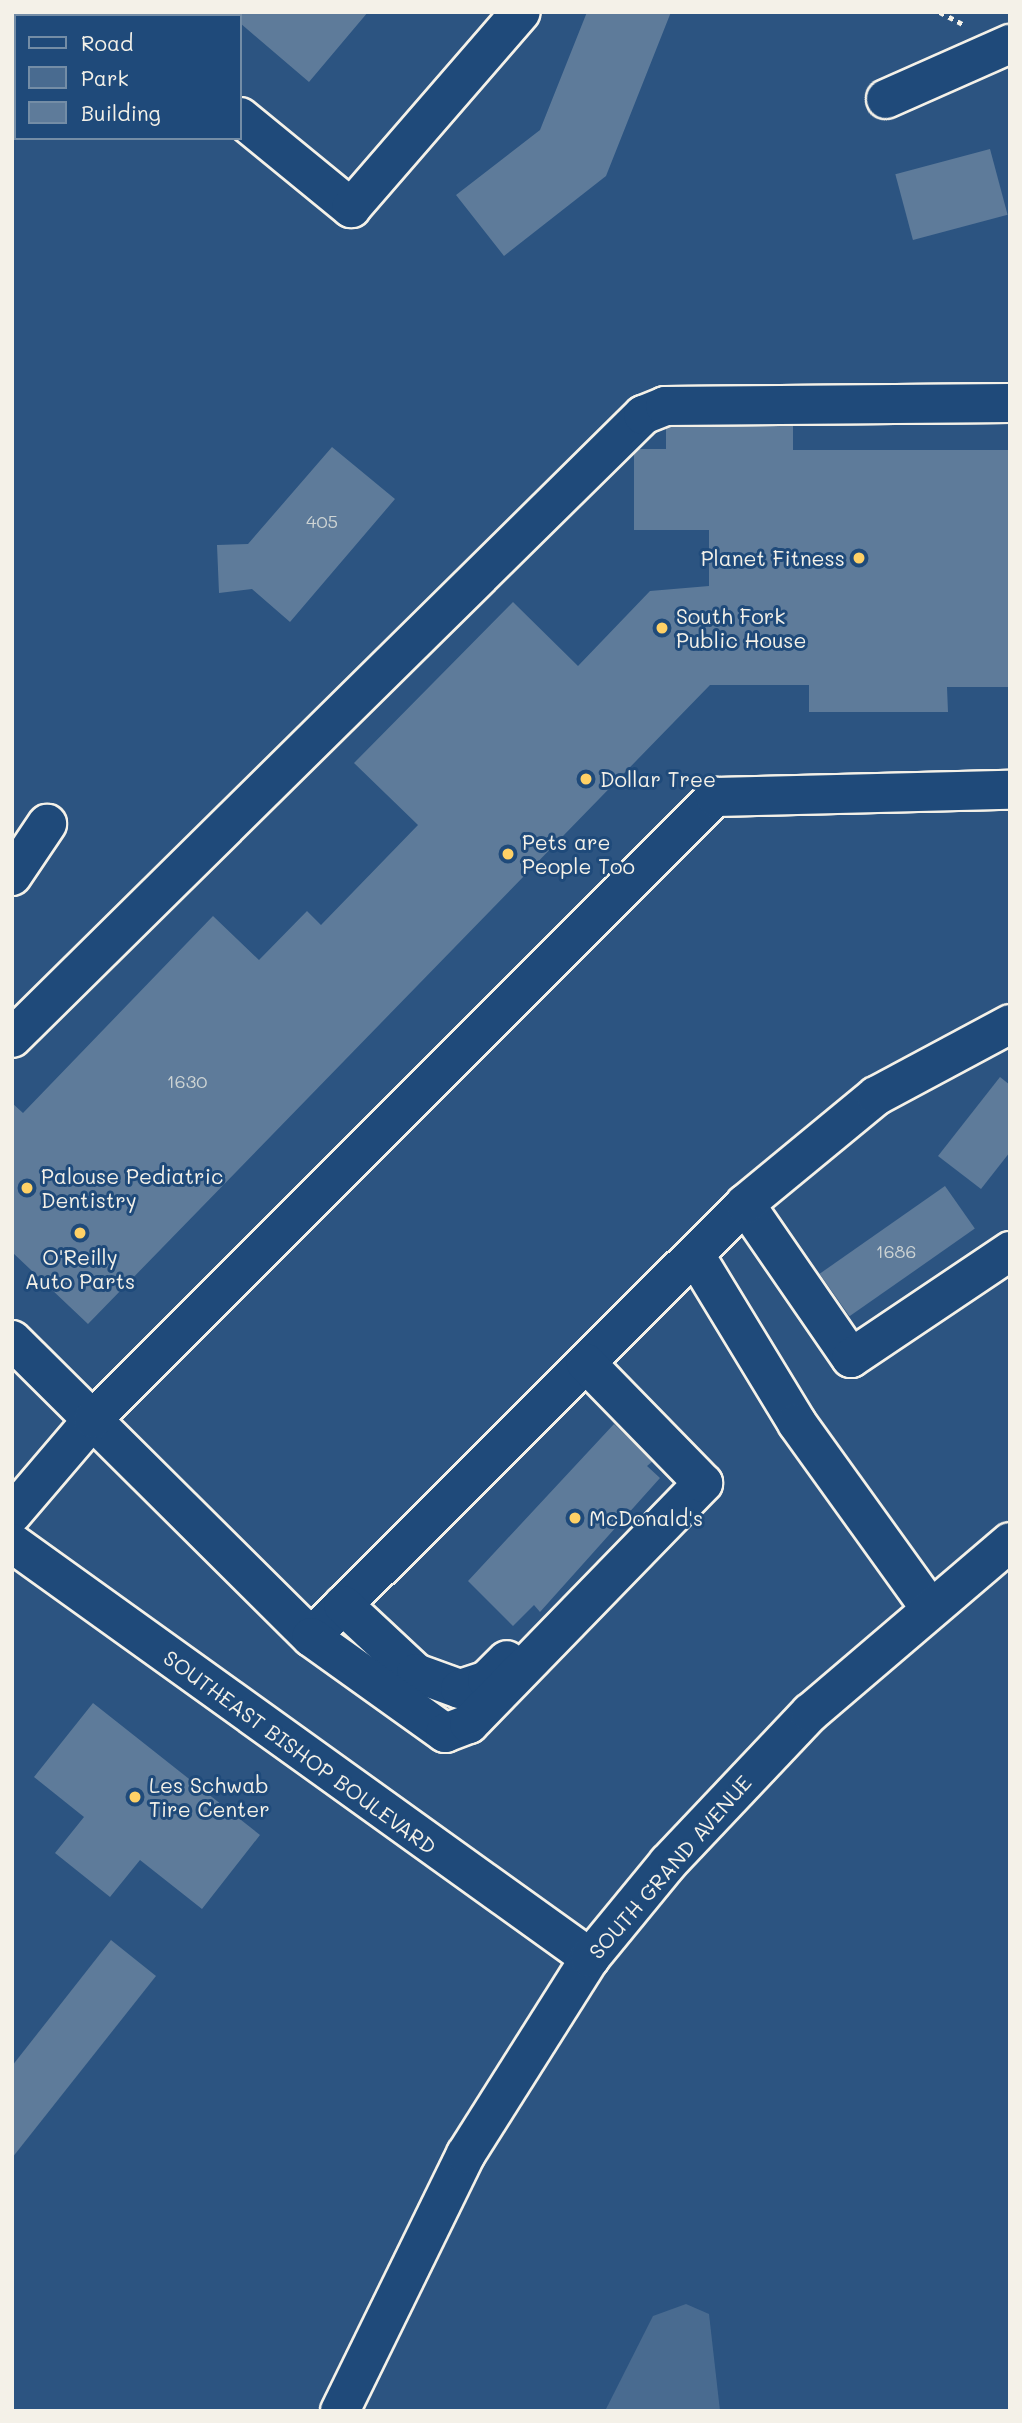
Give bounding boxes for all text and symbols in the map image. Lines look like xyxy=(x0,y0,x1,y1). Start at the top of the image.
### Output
legend xyxy=(14,14,242,140)
text: Road xyxy=(81,29,133,56)
text: Park xyxy=(81,64,129,91)
text: Building xyxy=(81,99,161,126)
house number: 405 xyxy=(306,510,338,532)
place label: Planet Fitness xyxy=(701,545,845,571)
marker: Planet Fitness xyxy=(851,550,867,566)
place label: South Fork Public House xyxy=(676,603,807,653)
marker: South Fork Public House xyxy=(654,620,670,636)
place label: Dollar Tree xyxy=(600,766,716,792)
marker: Dollar Tree xyxy=(578,771,594,787)
place label: Pets are People Too xyxy=(522,829,635,879)
marker: Pets are People Too xyxy=(500,846,516,862)
house number: 1630 xyxy=(167,1070,207,1092)
place label: Palouse Pediatric Dentistry xyxy=(41,1163,223,1213)
marker: Palouse Pediatric Dentistry xyxy=(19,1180,35,1196)
marker: O'Reilly Auto Parts xyxy=(72,1225,88,1241)
house number: 1686 xyxy=(876,1240,916,1262)
place label: O'Reilly Auto Parts xyxy=(25,1244,135,1294)
place label: McDonald's xyxy=(589,1505,703,1531)
marker: McDonald's xyxy=(567,1510,583,1526)
street label: SOUTHEAST BISHOP BOULEVARD xyxy=(159,1645,441,1859)
street label: SOUTH GRAND AVENUE xyxy=(584,1770,756,1964)
place label: Les Schwab Tire Center xyxy=(149,1772,270,1822)
marker: Les Schwab Tire Center xyxy=(127,1789,143,1805)

